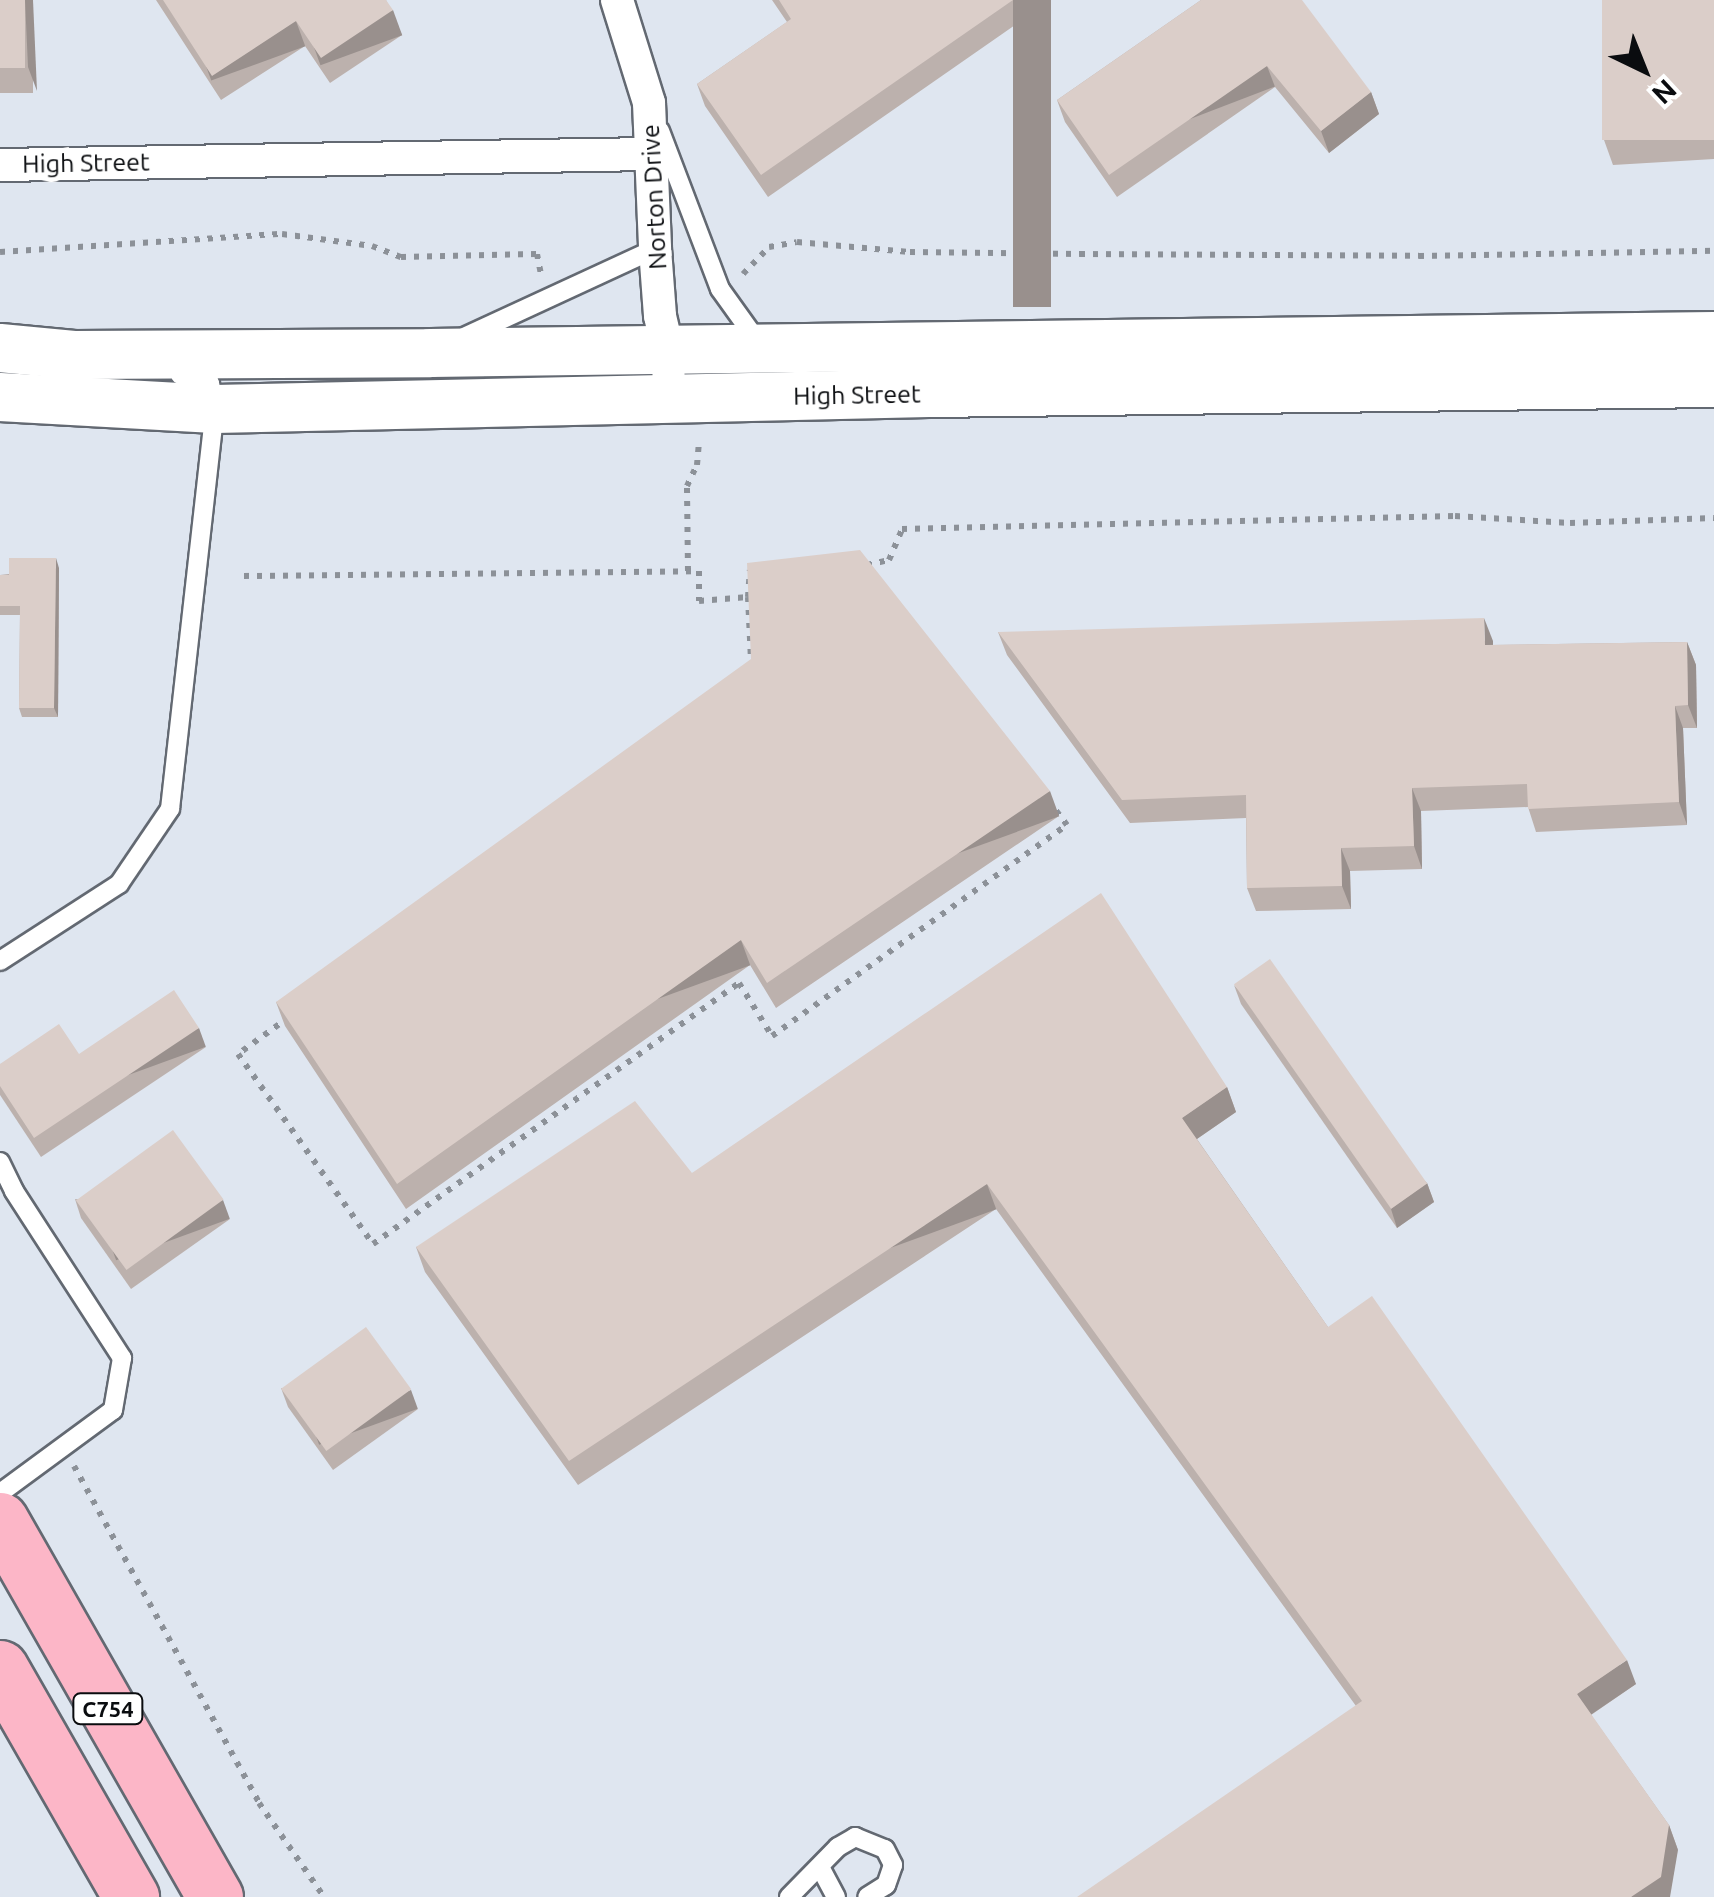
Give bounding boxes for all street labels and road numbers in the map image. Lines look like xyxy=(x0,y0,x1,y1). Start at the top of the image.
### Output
street label: Norton Drive xyxy=(635,124,673,270)
street label: High Street xyxy=(22,147,150,179)
street label: High Street xyxy=(793,379,921,411)
road number: C754 xyxy=(70,1692,146,1726)

